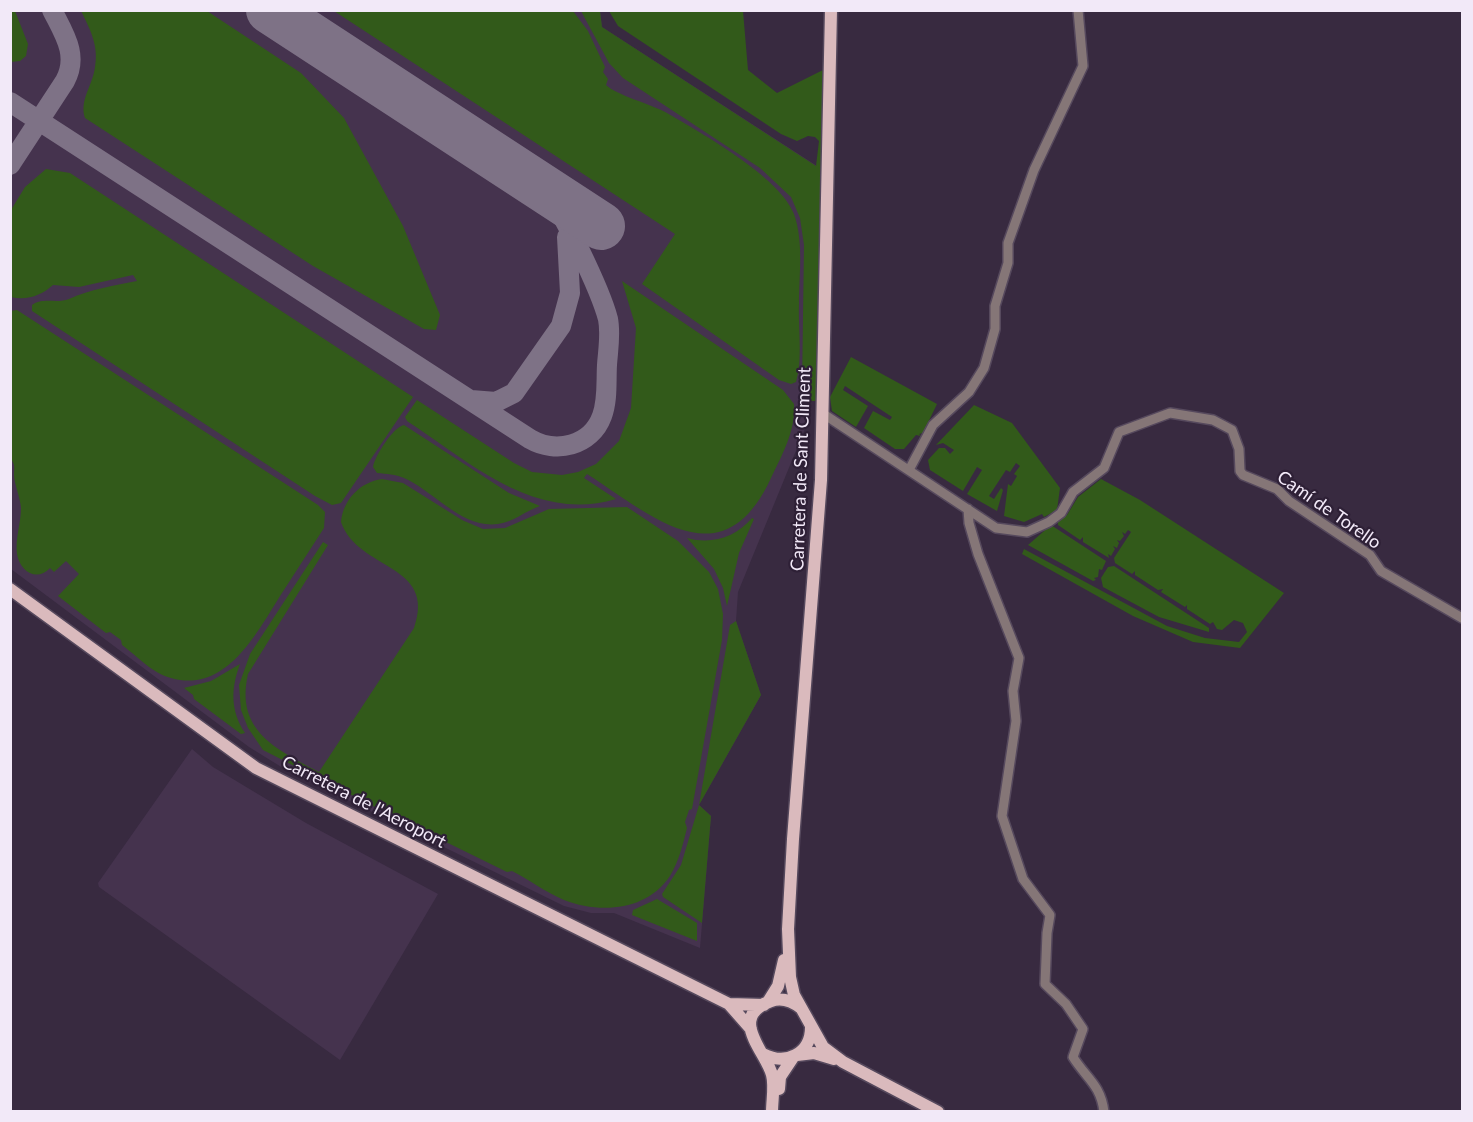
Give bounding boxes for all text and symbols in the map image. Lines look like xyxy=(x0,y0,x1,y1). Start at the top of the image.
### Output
street label: Carretera de Sant Climent xyxy=(787,367,815,571)
street label: Camí de Torello xyxy=(1273,466,1385,554)
street label: Carretera de l'Aeroport xyxy=(278,751,450,853)

